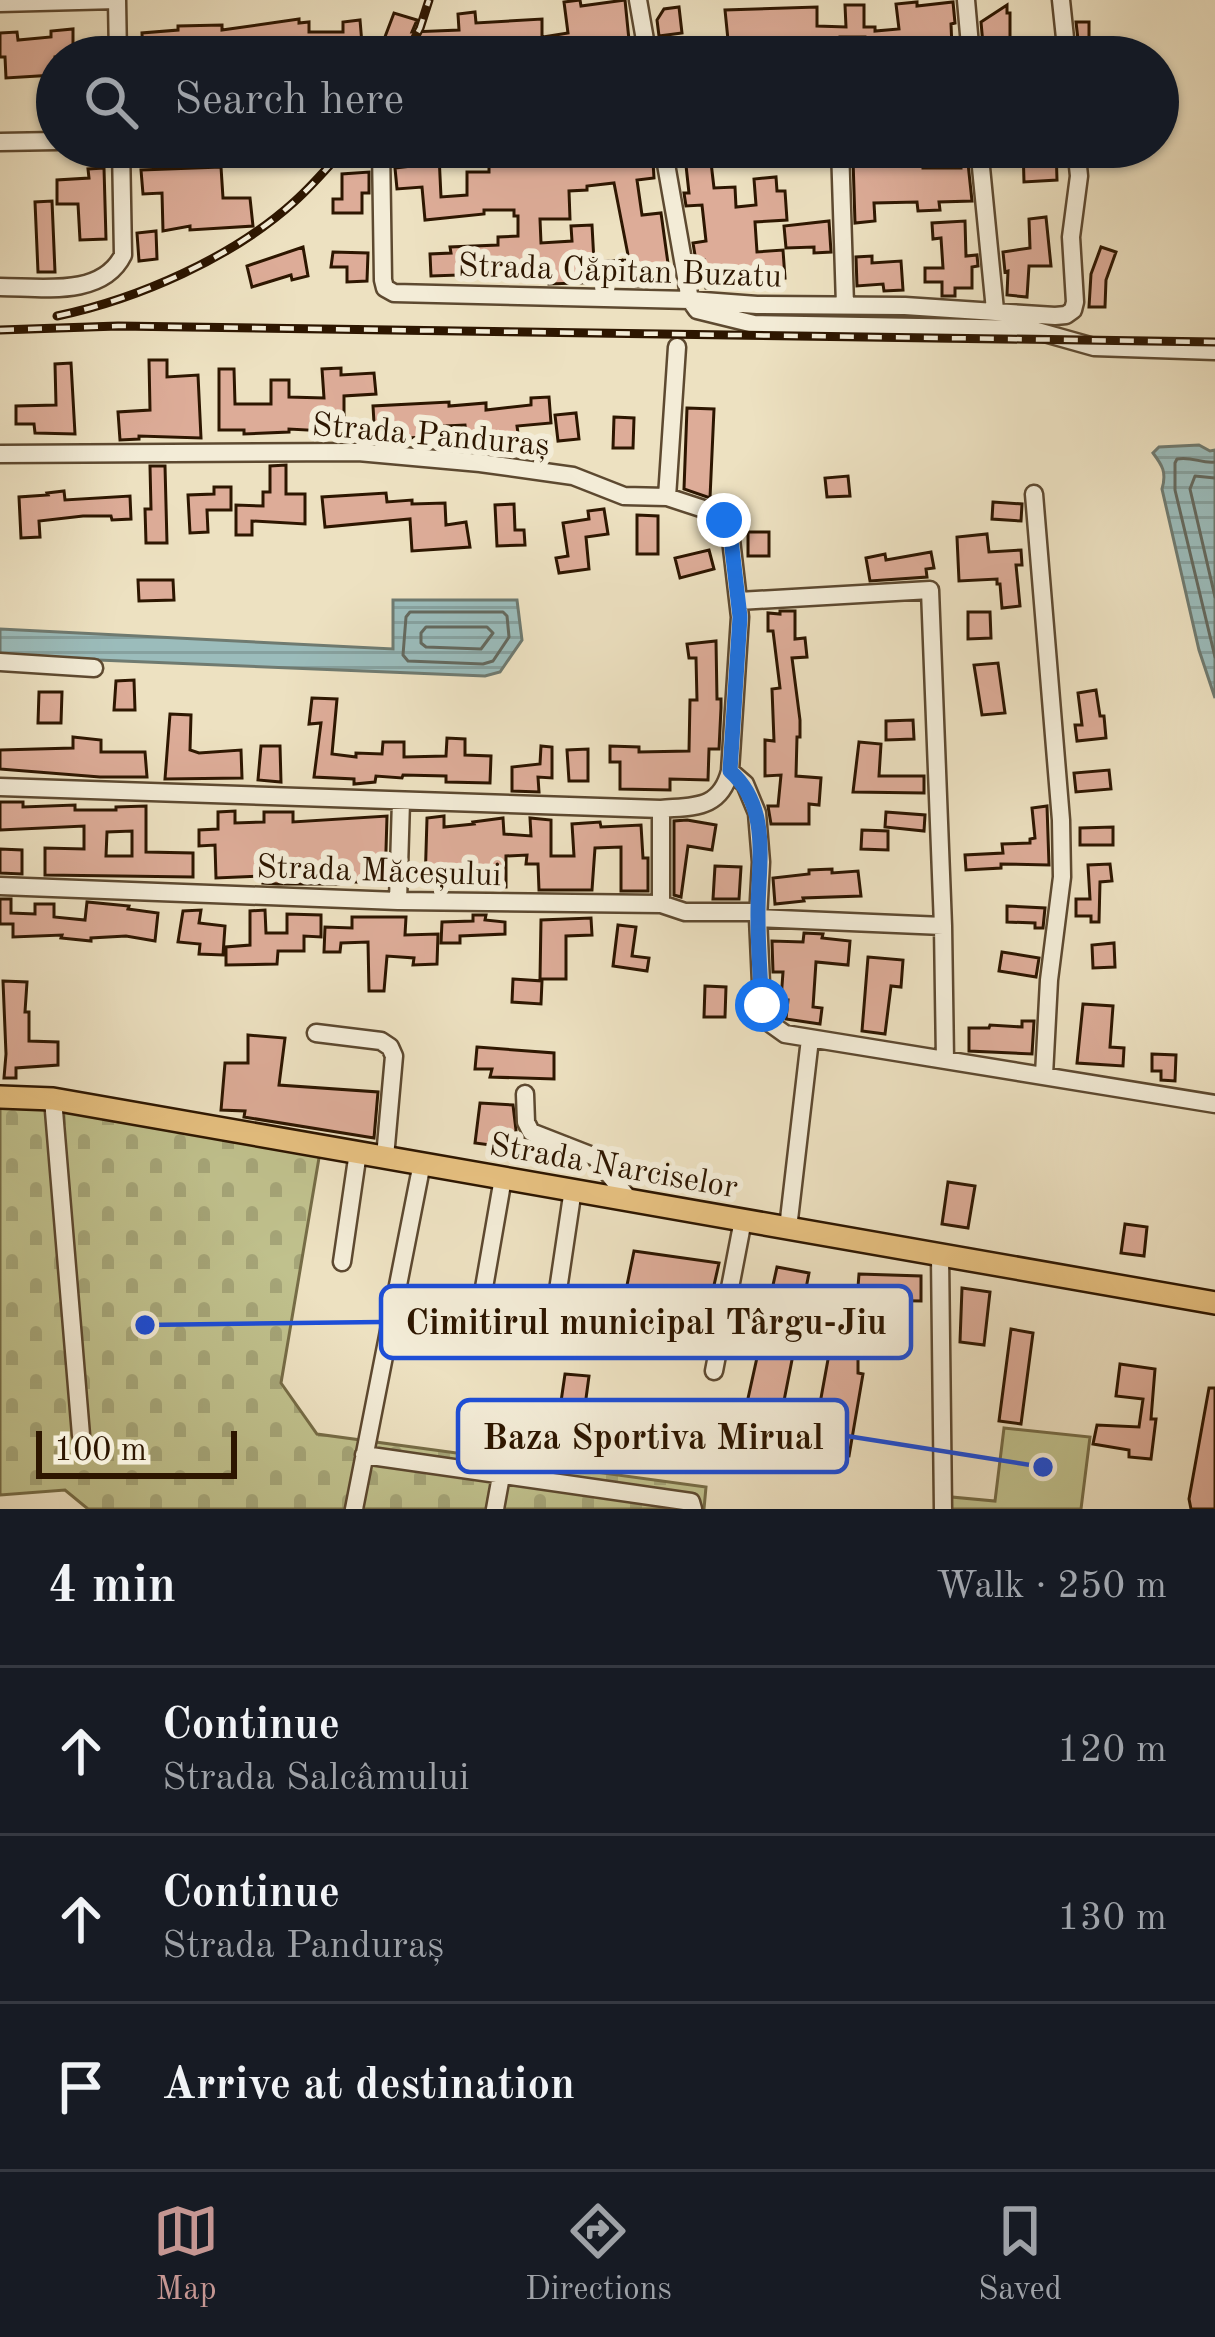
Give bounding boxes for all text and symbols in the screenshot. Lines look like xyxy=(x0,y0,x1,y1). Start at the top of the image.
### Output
search box xyxy=(36,36,1179,168)
icon: search xyxy=(78,69,144,135)
text: Search here xyxy=(174,79,404,124)
street label: Strada Căpitan Buzatu xyxy=(457,250,783,295)
street label: Strada Panduraș xyxy=(310,410,551,463)
route end xyxy=(697,493,751,547)
street label: Strada Măceșului xyxy=(256,852,502,893)
route start xyxy=(735,978,789,1032)
street label: Strada Narciselor xyxy=(487,1129,740,1206)
callout: Cimitirul municipal Târgu-Jiu xyxy=(381,1286,911,1358)
text: Cimitirul municipal Târgu-Jiu xyxy=(405,1307,887,1343)
callout: Baza Sportiva Mirual xyxy=(458,1400,847,1472)
text: Baza Sportiva Mirual xyxy=(482,1422,824,1458)
scale bar xyxy=(36,1425,237,1478)
text: 100 m xyxy=(54,1435,147,1468)
text: 4 min xyxy=(48,1562,176,1613)
text: Walk · 250 m xyxy=(936,1567,1167,1606)
text: Continue xyxy=(162,1704,340,1749)
icon: ahead xyxy=(48,1718,114,1784)
text: 120 m xyxy=(1057,1731,1167,1770)
text: Strada Salcâmului xyxy=(162,1759,470,1798)
text: Continue xyxy=(162,1872,340,1917)
icon: ahead xyxy=(48,1886,114,1952)
text: 130 m xyxy=(1057,1899,1167,1938)
text: Strada Panduraș xyxy=(162,1927,444,1966)
icon: arrive xyxy=(48,2054,114,2120)
text: Arrive at destination xyxy=(162,2064,575,2109)
tab: Map xyxy=(153,2198,219,2311)
tab: Directions xyxy=(525,2198,672,2311)
tab: Saved xyxy=(978,2198,1062,2311)

